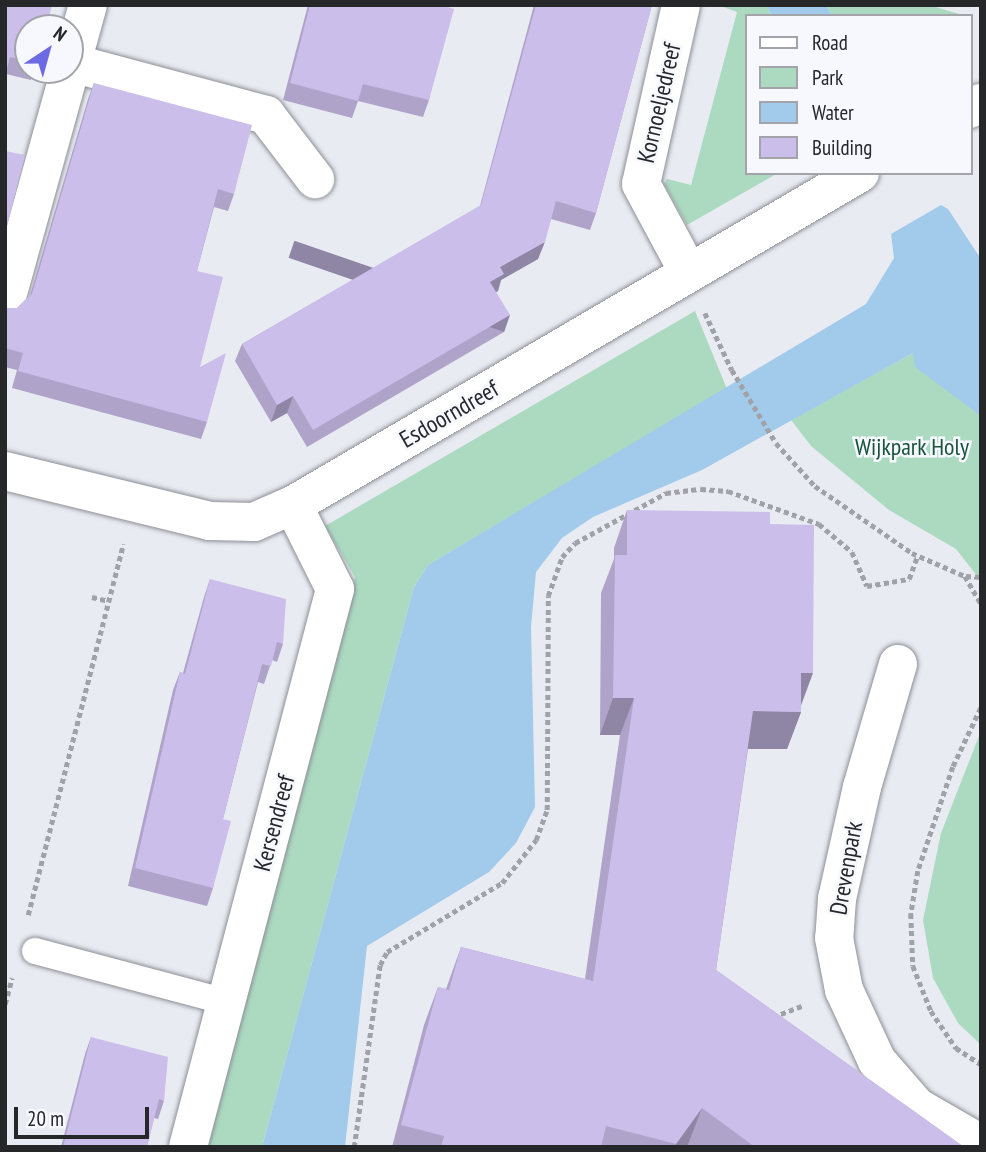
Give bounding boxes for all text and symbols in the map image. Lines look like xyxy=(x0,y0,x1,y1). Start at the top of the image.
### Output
north arrow xyxy=(14,14,84,84)
legend xyxy=(744,14,972,175)
text: N xyxy=(49,21,71,46)
text: Road xyxy=(812,29,848,56)
street label: Kornoeljedreef xyxy=(631,40,687,166)
text: Park xyxy=(812,64,843,91)
text: Water xyxy=(812,99,854,126)
text: Building xyxy=(812,134,872,161)
street label: Esdoorndreef xyxy=(394,374,504,454)
park label: Wijkpark Holy xyxy=(855,433,969,461)
street label: Kersendreef xyxy=(247,772,301,874)
street label: Drevenpark xyxy=(824,819,868,917)
scale bar xyxy=(18,1092,152,1136)
text: 20 m xyxy=(27,1105,64,1132)

